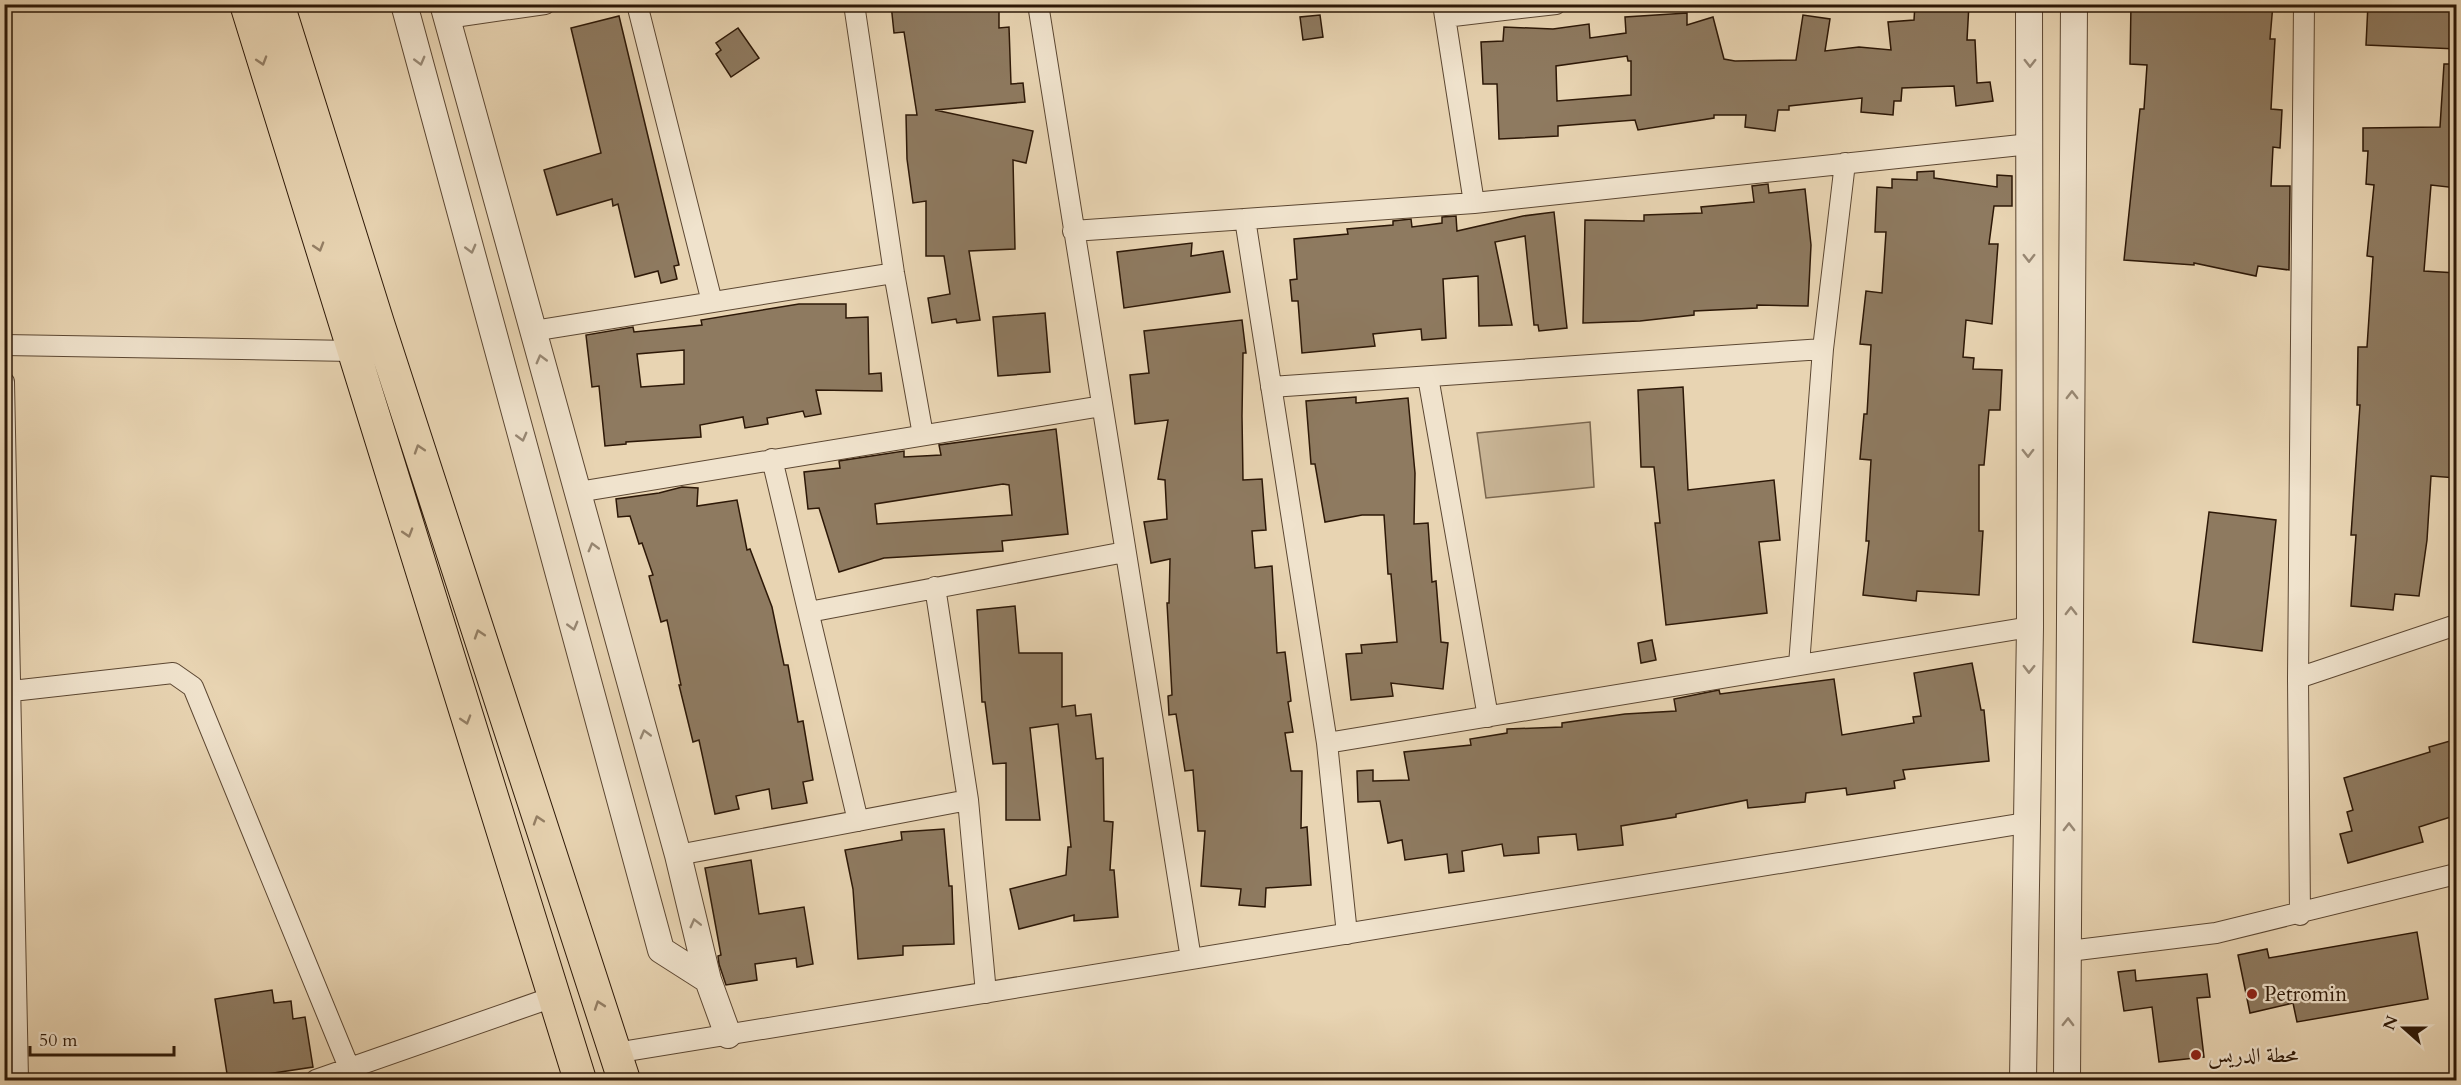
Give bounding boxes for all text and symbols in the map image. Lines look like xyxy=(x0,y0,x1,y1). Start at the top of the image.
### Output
one-way arrow xyxy=(255,55,267,65)
one-way arrow xyxy=(413,55,425,66)
one-way arrow xyxy=(2024,58,2036,67)
one-way arrow xyxy=(312,241,324,252)
one-way arrow xyxy=(463,244,476,254)
one-way arrow xyxy=(2023,253,2036,262)
one-way arrow xyxy=(536,354,548,364)
one-way arrow xyxy=(2066,391,2078,400)
one-way arrow xyxy=(514,432,527,442)
one-way arrow xyxy=(413,444,426,455)
one-way arrow xyxy=(2022,448,2034,457)
one-way arrow xyxy=(401,528,414,538)
one-way arrow xyxy=(588,542,600,552)
one-way arrow xyxy=(2065,607,2077,616)
one-way arrow xyxy=(565,620,578,630)
one-way arrow xyxy=(473,629,486,640)
one-way arrow xyxy=(2022,664,2035,673)
one-way arrow xyxy=(459,714,471,725)
one-way arrow xyxy=(640,730,652,740)
one-way arrow xyxy=(533,815,546,826)
one-way arrow xyxy=(2063,823,2076,832)
one-way arrow xyxy=(689,918,702,928)
place label: Petromin xyxy=(2264,980,2347,1009)
marker: Petromin xyxy=(2245,987,2259,1001)
north arrow xyxy=(2374,998,2434,1058)
one-way arrow xyxy=(594,1000,606,1011)
text: N xyxy=(2378,1012,2404,1033)
one-way arrow xyxy=(2062,1018,2074,1027)
scale bar xyxy=(30,1019,174,1057)
text: 50 m xyxy=(39,1028,78,1053)
place label: محطة الدريس xyxy=(2208,1041,2299,1070)
marker: محطة الدريس xyxy=(2189,1048,2203,1062)

